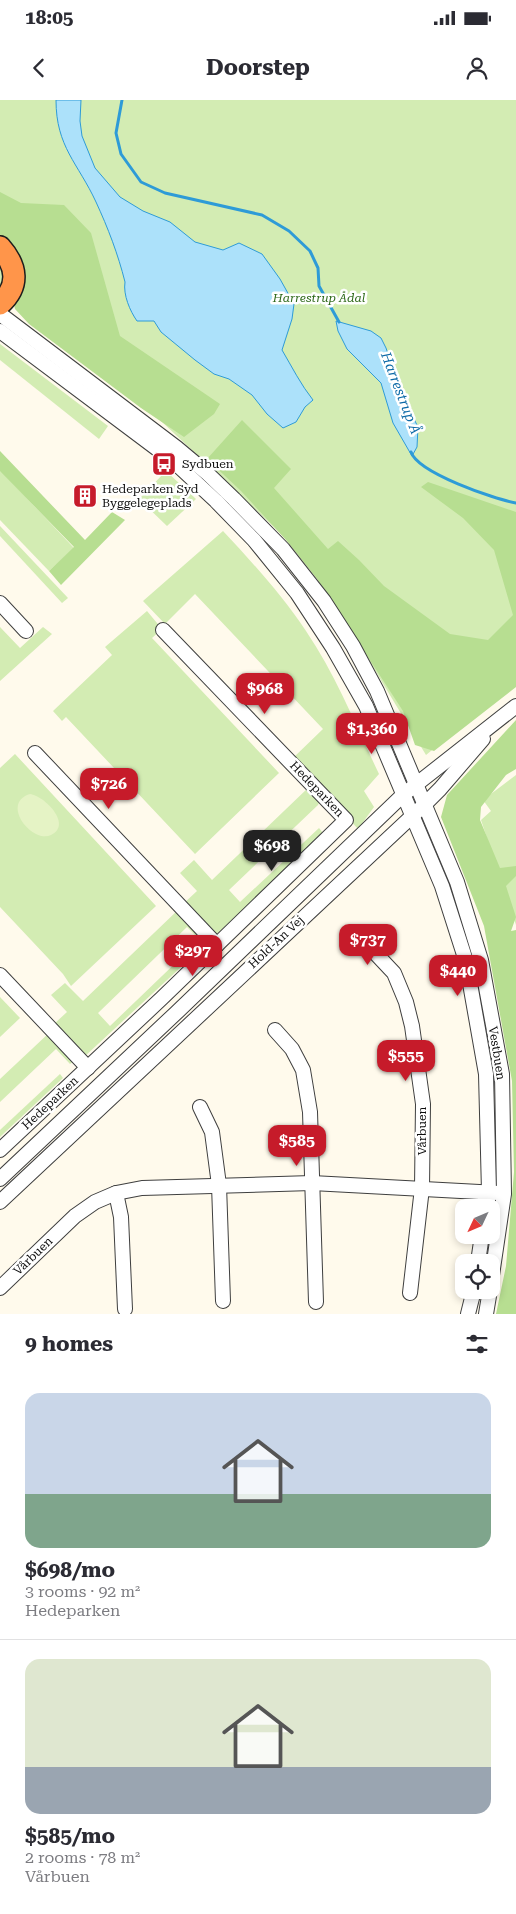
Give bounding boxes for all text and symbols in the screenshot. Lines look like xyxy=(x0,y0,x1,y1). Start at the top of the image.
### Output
text: 18:05 xyxy=(25,6,74,29)
icon: back xyxy=(25,54,53,82)
icon: person xyxy=(463,54,491,82)
text: Doorstep xyxy=(206,55,310,80)
park label: Harrestrup Ådal xyxy=(272,291,366,305)
water label: Harrestrup Å xyxy=(378,349,424,436)
bus stop icon: Sydbuen xyxy=(151,451,177,477)
place label: Sydbuen xyxy=(182,457,234,471)
place label: Hedeparken Syd Byggelegeplads xyxy=(102,482,199,510)
building icon: Hedeparken Syd Byggelegeplads xyxy=(72,483,98,509)
pin: $968 xyxy=(235,672,295,715)
text: $968 xyxy=(247,679,283,698)
pin: $1,360 xyxy=(331,712,413,755)
text: $1,360 xyxy=(347,719,397,738)
street label: Hedeparken xyxy=(287,758,347,820)
pin: $726 xyxy=(79,768,139,810)
text: $726 xyxy=(91,774,127,793)
pin: $698 xyxy=(242,830,302,872)
text: $698 xyxy=(254,836,290,855)
street label: Hold-An Vej xyxy=(245,913,307,971)
pin: $737 xyxy=(338,924,398,966)
text: $737 xyxy=(350,930,386,949)
pin: $297 xyxy=(163,934,223,977)
text: $297 xyxy=(175,941,211,960)
pin: $440 xyxy=(428,954,488,997)
text: $440 xyxy=(440,961,476,980)
street label: Vestbuen xyxy=(486,1025,508,1081)
pin: $555 xyxy=(376,1040,436,1082)
text: $555 xyxy=(388,1046,424,1065)
street label: Hedeparken xyxy=(19,1073,81,1133)
street label: Vårbuen xyxy=(415,1106,429,1155)
pin: $585 xyxy=(267,1124,327,1167)
text: $585 xyxy=(279,1131,315,1150)
north arrow xyxy=(455,1199,500,1244)
map controls xyxy=(455,1199,500,1299)
street label: Vårbuen xyxy=(11,1234,56,1278)
button: locate xyxy=(455,1254,500,1299)
icon: filters xyxy=(463,1330,491,1358)
text: 9 homes xyxy=(25,1332,113,1356)
icon: home xyxy=(213,1426,303,1516)
text: $698/mo xyxy=(25,1558,115,1582)
text: 3 rooms · 92 m² xyxy=(25,1582,140,1601)
text: Hedeparken xyxy=(25,1601,120,1620)
icon: home xyxy=(213,1691,303,1781)
text: $585/mo xyxy=(25,1824,115,1848)
text: 2 rooms · 78 m² xyxy=(25,1848,140,1867)
text: Vårbuen xyxy=(25,1867,90,1886)

